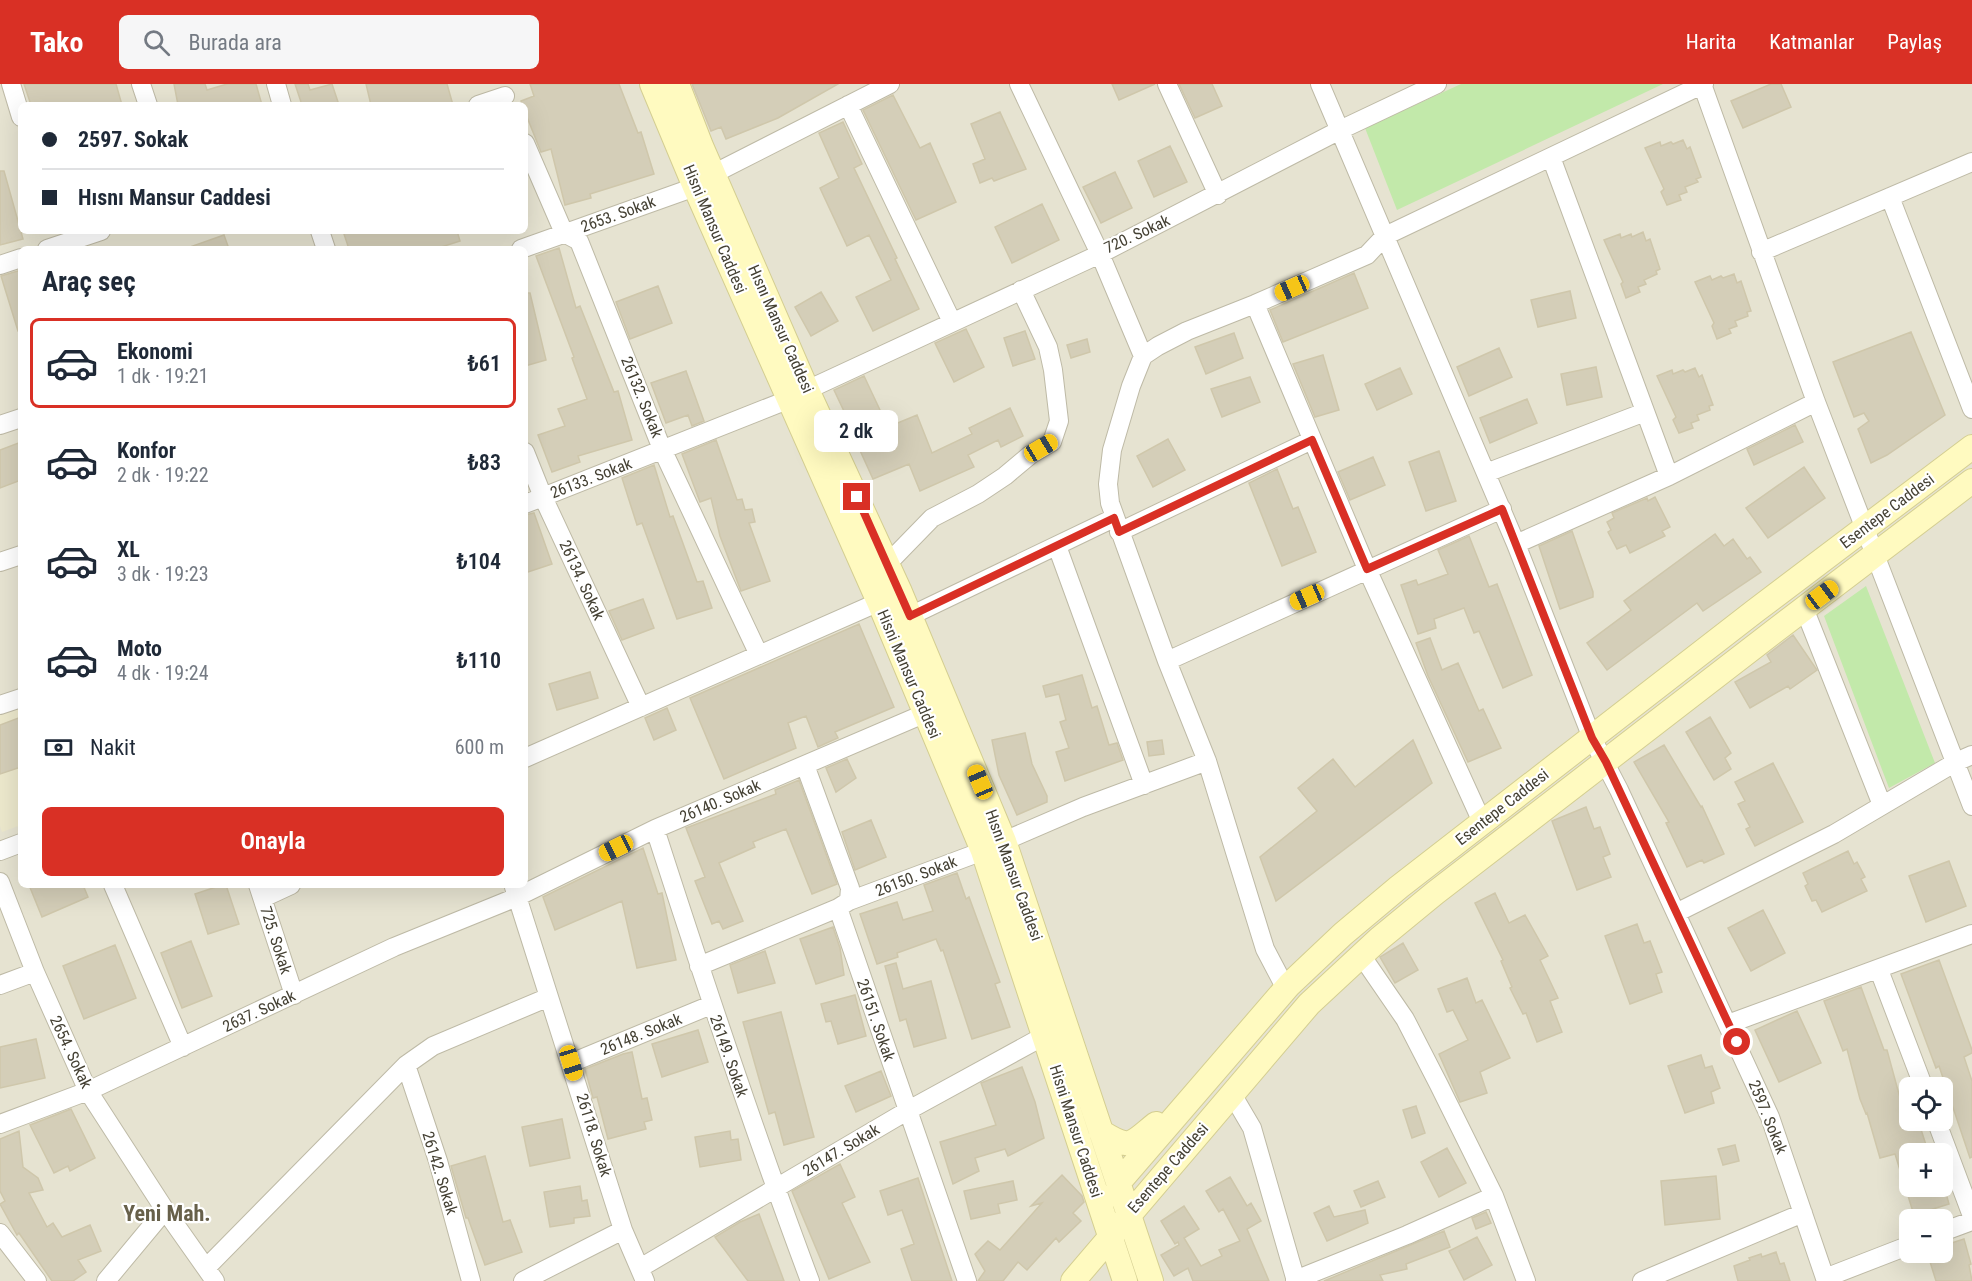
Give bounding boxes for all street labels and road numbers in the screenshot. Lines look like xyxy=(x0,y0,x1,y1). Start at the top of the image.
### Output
street label: Hisni Mansur Caddesi xyxy=(679,162,751,296)
street label: 2653. Sokak xyxy=(578,191,659,236)
street label: 720. Sokak xyxy=(1101,210,1173,257)
street label: Hısnı Mansur Caddesi xyxy=(744,262,818,396)
street label: 26132. Sokak xyxy=(617,354,667,441)
street label: 26133. Sokak xyxy=(548,453,635,502)
street label: Esentepe Caddesi xyxy=(1836,469,1938,553)
street label: 26134. Sokak xyxy=(555,537,609,624)
street label: Hisni Mansur Caddesi xyxy=(873,607,945,741)
street label: Esentepe Caddesi xyxy=(1452,765,1552,849)
street label: 26140. Sokak xyxy=(677,775,764,827)
street label: Hısnı Mansur Caddesi xyxy=(981,807,1047,943)
street label: 26150. Sokak xyxy=(873,851,960,900)
street label: 725. Sokak xyxy=(256,904,296,977)
street label: 26151. Sokak xyxy=(853,976,899,1064)
street label: 2637. Sokak xyxy=(220,986,299,1036)
street label: 26148. Sokak xyxy=(598,1009,685,1059)
street label: 26149. Sokak xyxy=(706,1012,752,1100)
street label: 2654. Sokak xyxy=(46,1013,96,1092)
street label: Hisni Mansur Caddesi xyxy=(1046,1062,1106,1200)
street label: 2597. Sokak xyxy=(1745,1077,1792,1157)
street label: 26118. Sokak xyxy=(572,1091,616,1180)
street label: 26147. Sokak xyxy=(799,1119,883,1180)
street label: Esentepe Caddesi xyxy=(1124,1119,1212,1217)
street label: 26142. Sokak xyxy=(418,1129,462,1218)

